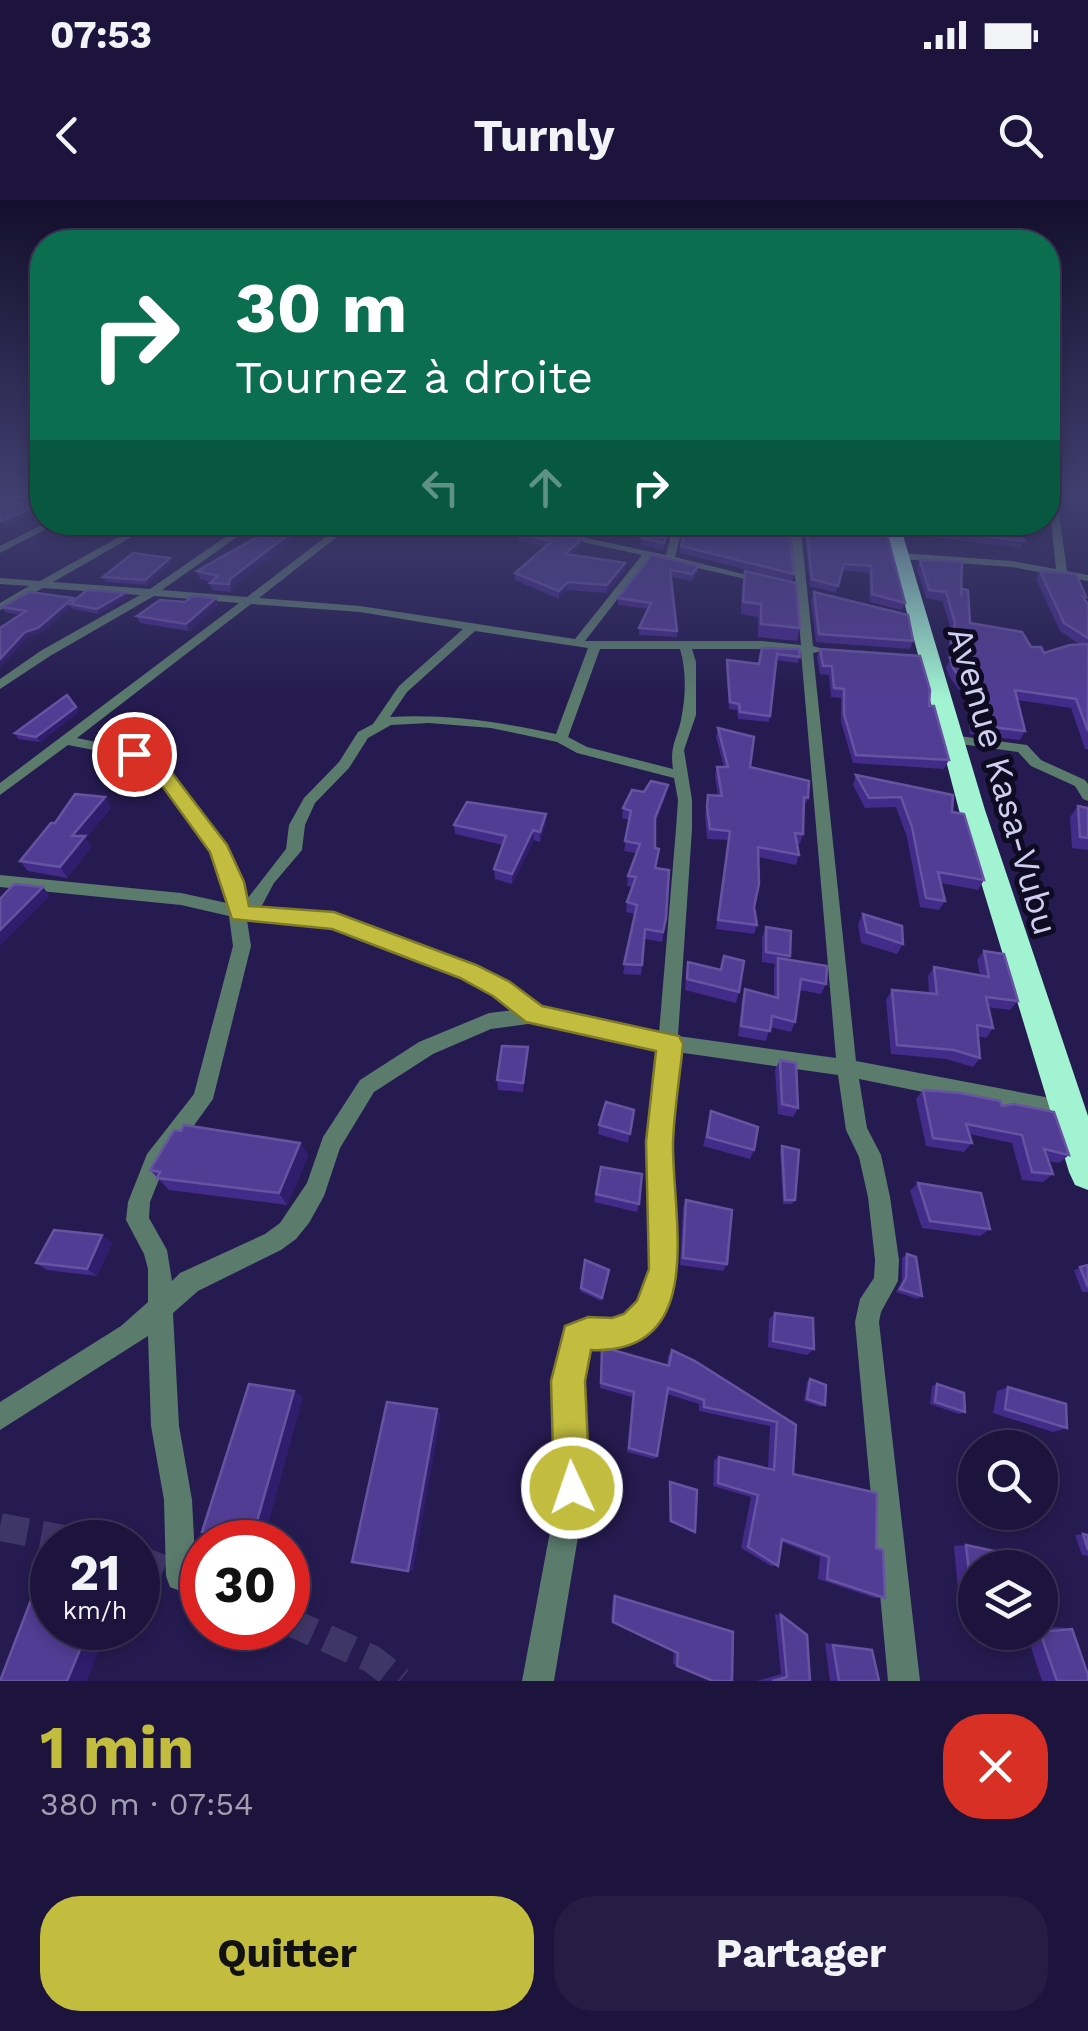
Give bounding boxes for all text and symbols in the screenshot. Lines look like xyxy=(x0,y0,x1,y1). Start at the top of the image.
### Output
text: 07:53 xyxy=(50,13,152,57)
icon: back xyxy=(40,108,95,163)
icon: search xyxy=(993,108,1048,163)
text: Turnly xyxy=(473,109,615,162)
text: 30 m xyxy=(235,267,407,349)
icon: right xyxy=(70,270,200,400)
text: Tournez à droite xyxy=(235,351,593,404)
icon: left xyxy=(413,460,468,515)
icon: ahead xyxy=(518,460,573,515)
icon: right xyxy=(623,460,678,515)
street label: Avenue Kasa-Vubu xyxy=(939,622,1067,940)
pin xyxy=(92,712,177,797)
icon: arrive xyxy=(107,727,162,782)
map controls xyxy=(958,1430,1058,1650)
button: search xyxy=(958,1430,1058,1530)
position arrow xyxy=(520,1436,624,1540)
speed limit sign: 30 xyxy=(180,1520,310,1650)
text: 21 xyxy=(69,1543,121,1602)
button: layers xyxy=(958,1550,1058,1650)
text: km/h xyxy=(63,1596,127,1625)
text: 1 min xyxy=(40,1712,194,1783)
button: close xyxy=(943,1714,1048,1819)
text: 380 m · 07:54 xyxy=(40,1785,254,1823)
button: Quitter xyxy=(40,1896,534,2011)
button: Partager xyxy=(554,1896,1048,2011)

